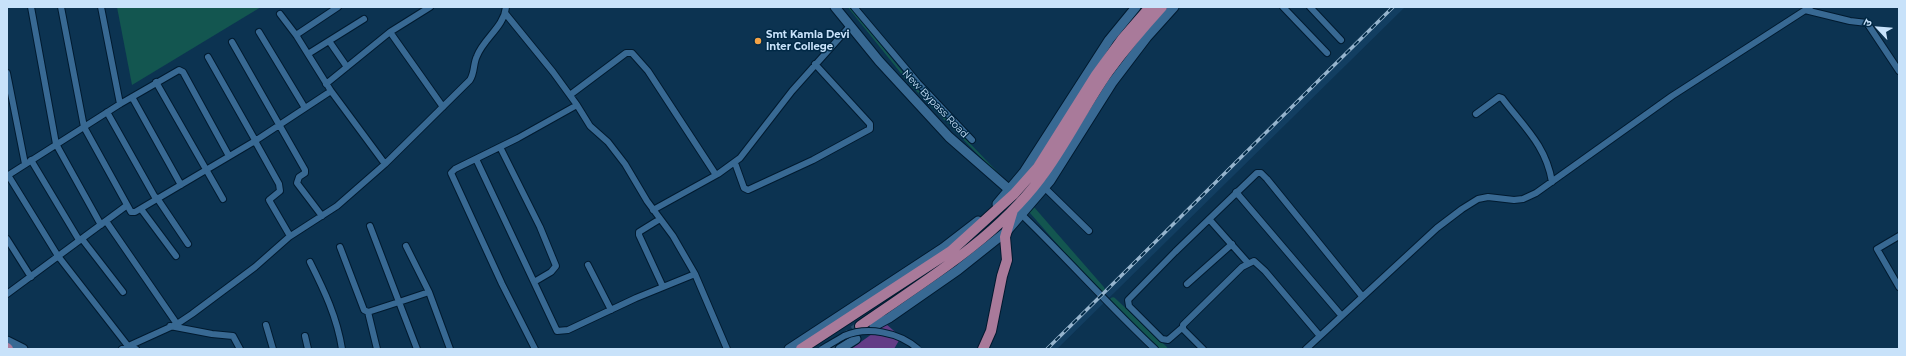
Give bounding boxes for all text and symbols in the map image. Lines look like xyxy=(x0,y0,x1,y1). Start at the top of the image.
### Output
north arrow xyxy=(1858,8,1898,48)
text: उ xyxy=(1860,17,1875,29)
place label: Smt Kamla Devi Inter College xyxy=(766,29,849,52)
marker: Smt Kamla Devi Inter College xyxy=(753,36,763,46)
street label: New Bypass Road xyxy=(900,68,970,140)

